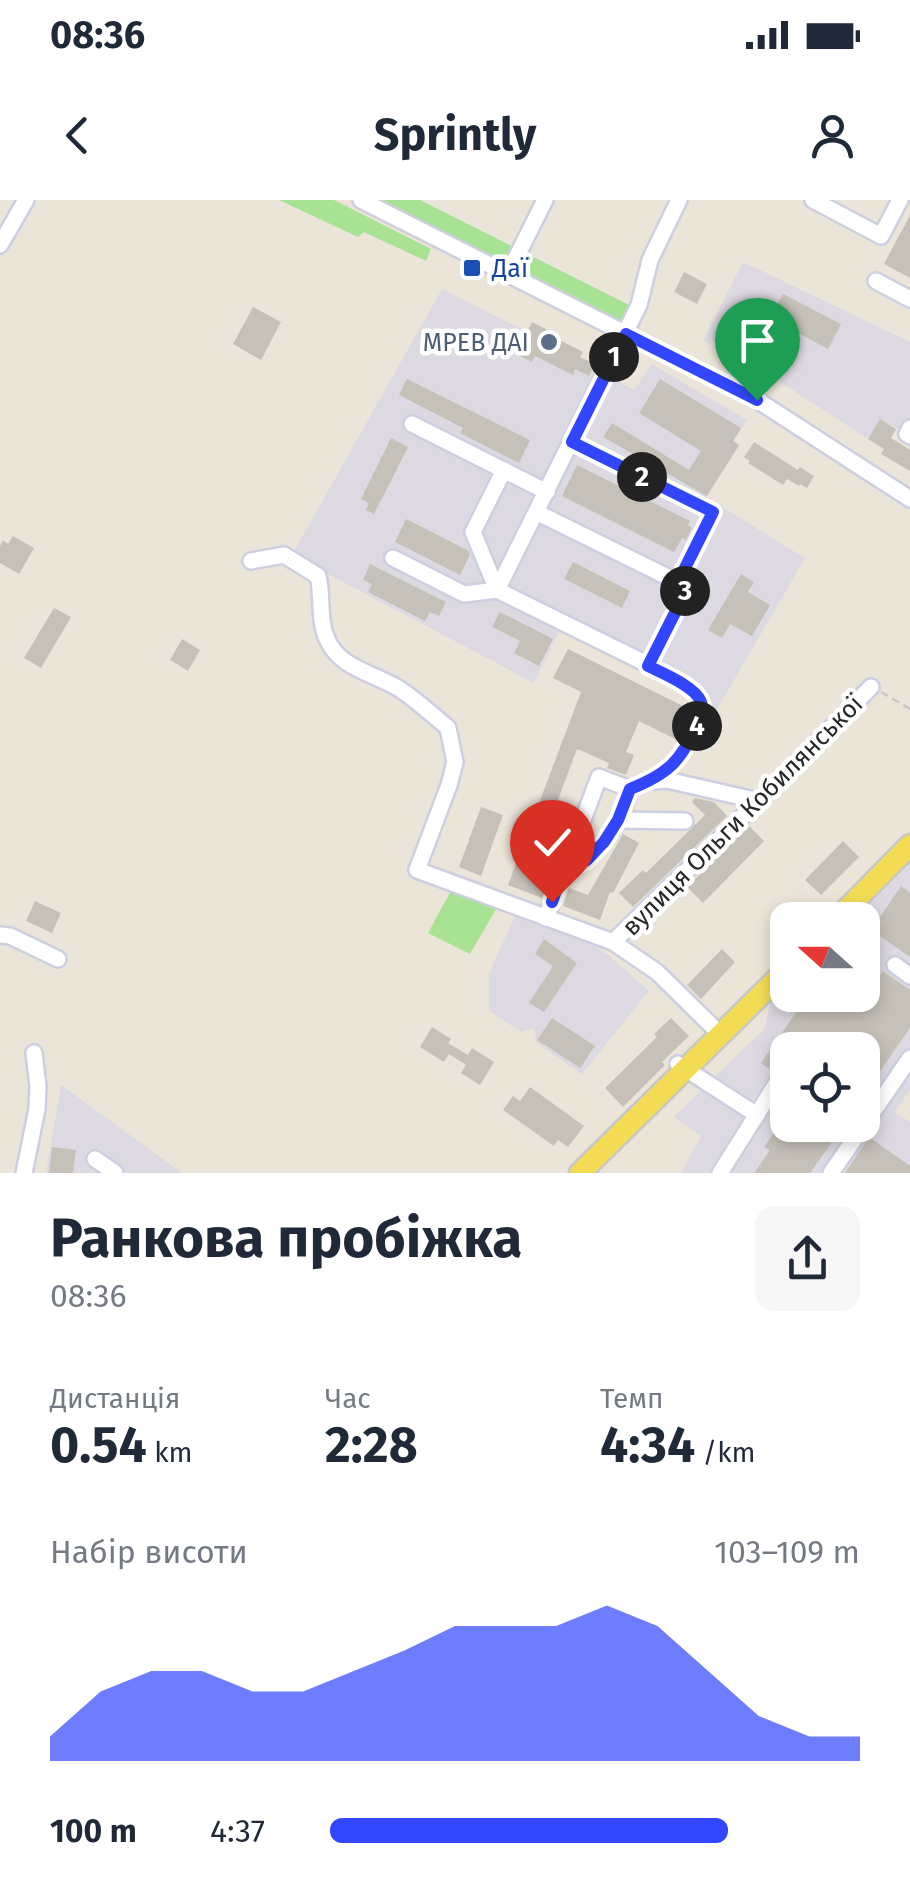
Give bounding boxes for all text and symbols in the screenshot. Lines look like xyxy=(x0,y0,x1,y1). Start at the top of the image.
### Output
text: 08:36 xyxy=(50,12,145,58)
icon: back xyxy=(50,108,105,163)
text: Sprintly xyxy=(374,108,536,162)
icon: person xyxy=(805,108,860,163)
place label: Даї xyxy=(491,254,529,284)
marker: Даї xyxy=(461,257,483,279)
pin xyxy=(715,298,800,401)
icon: arrive xyxy=(730,313,785,368)
place label: МРЕВ ДАІ xyxy=(423,328,529,358)
marker: МРЕВ ДАІ xyxy=(538,331,560,353)
pin: 1 xyxy=(589,332,639,382)
text: 1 xyxy=(608,340,621,373)
pin: 2 xyxy=(617,452,667,502)
text: 2 xyxy=(635,460,649,493)
pin: 3 xyxy=(660,566,710,616)
text: 3 xyxy=(678,574,692,607)
street label: вулиця Ольги Кобилянської xyxy=(616,689,870,942)
pin: 4 xyxy=(672,701,722,751)
text: 4 xyxy=(689,709,705,742)
pin xyxy=(510,800,595,903)
icon: check xyxy=(525,815,580,870)
north arrow xyxy=(770,902,880,1012)
map controls xyxy=(770,902,880,1142)
button: locate xyxy=(770,1032,880,1142)
text: Ранкова пробіжка xyxy=(50,1206,523,1272)
button: share xyxy=(755,1206,860,1311)
text: 08:36 xyxy=(50,1277,126,1315)
text: Дистанція xyxy=(50,1382,180,1415)
text: Час xyxy=(325,1382,371,1415)
text: Темп xyxy=(600,1382,664,1415)
text: 0.54 xyxy=(50,1415,147,1475)
text: 2:28 xyxy=(325,1415,418,1475)
text: 4:34 xyxy=(600,1415,695,1475)
text: km xyxy=(147,1436,193,1469)
text: /km xyxy=(695,1436,756,1469)
text: Набір висоти xyxy=(50,1533,248,1571)
text: 103–109 m xyxy=(714,1533,860,1571)
text: 100 m xyxy=(50,1812,137,1850)
text: 4:37 xyxy=(210,1812,265,1850)

